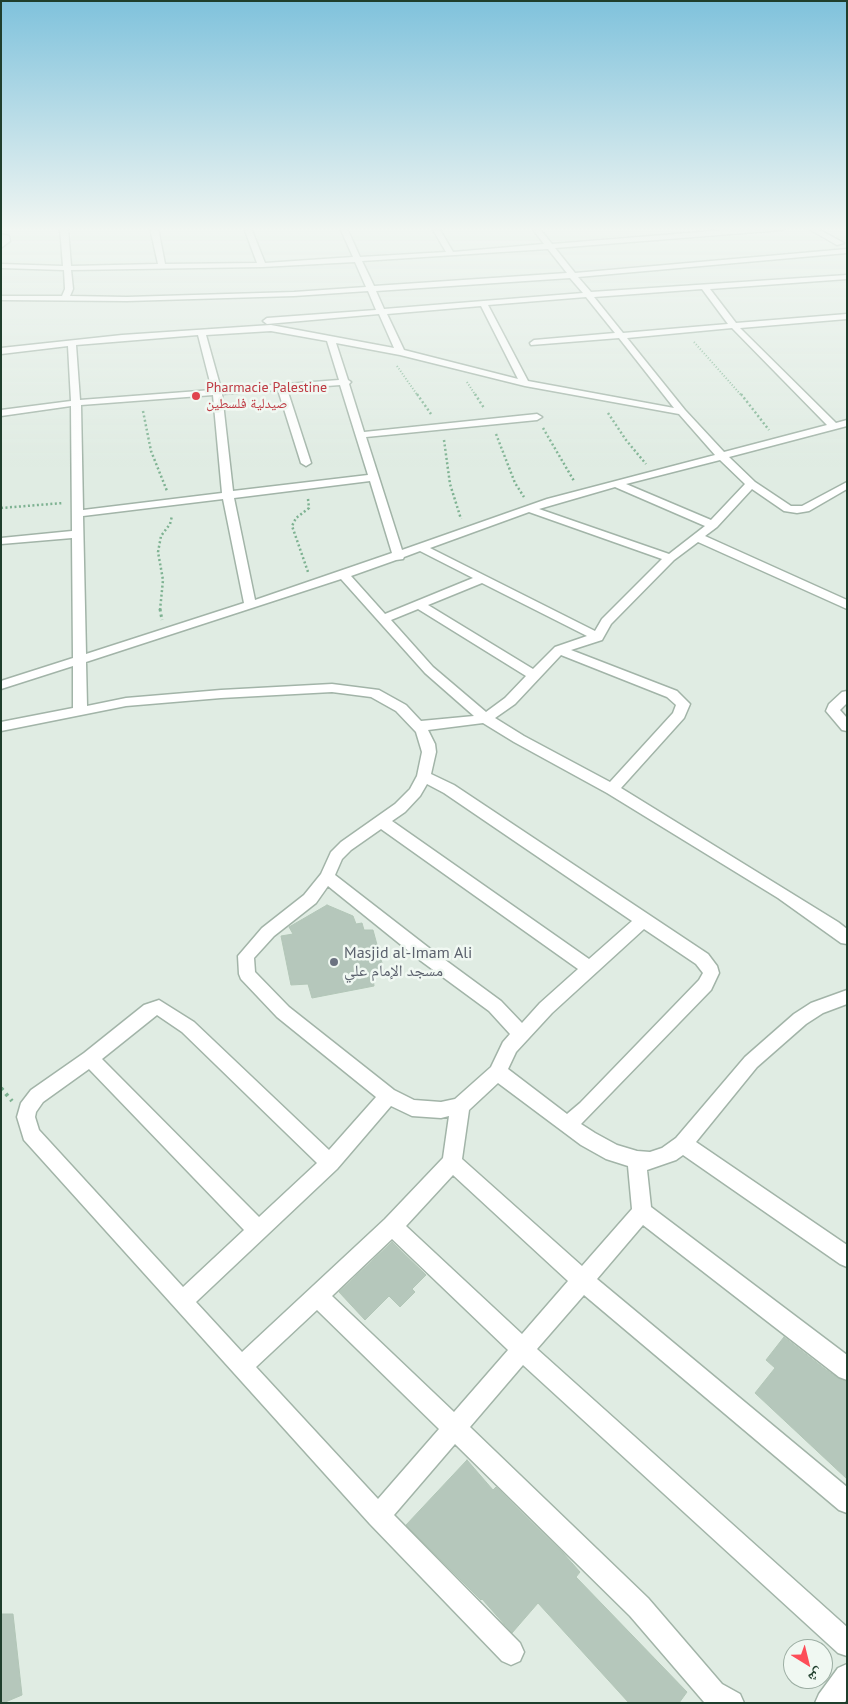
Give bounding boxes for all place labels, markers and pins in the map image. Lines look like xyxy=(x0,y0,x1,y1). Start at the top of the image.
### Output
place label: Pharmacie Palestine صيدلية فلسطين xyxy=(206,380,327,412)
marker: Pharmacie Palestine صيدلية فلسطين xyxy=(190,390,202,402)
place label: Masjid al-Imam Ali مسجد الإمام علي xyxy=(344,943,472,981)
marker: Masjid al-Imam Ali مسجد الإمام علي xyxy=(328,956,340,968)

